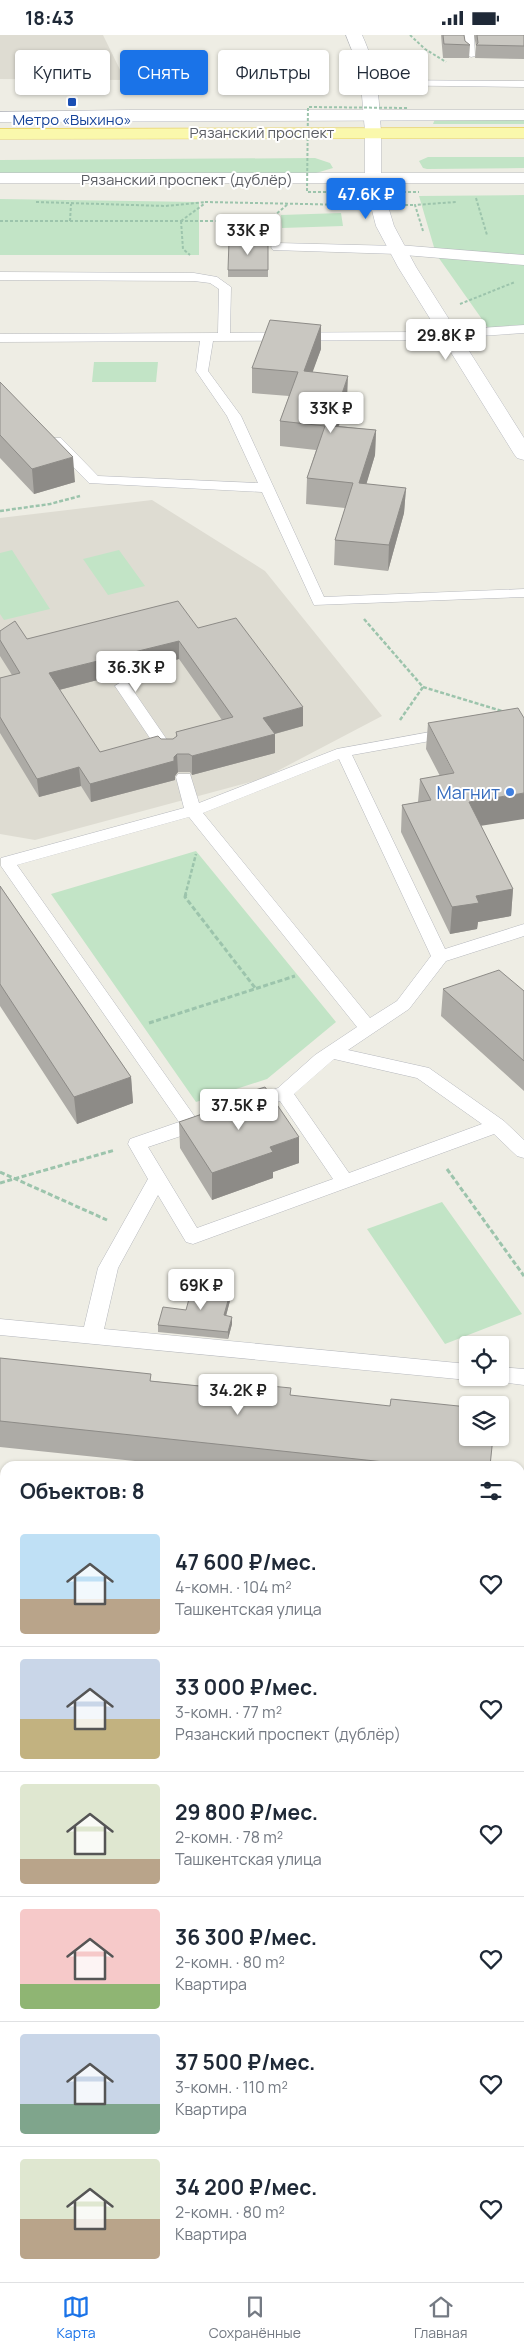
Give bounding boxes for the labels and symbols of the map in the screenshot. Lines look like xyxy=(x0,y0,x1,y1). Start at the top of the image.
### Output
marker: Метро «Выхино» xyxy=(66,96,78,108)
place label: Метро «Выхино» xyxy=(12,109,132,130)
street label: Рязанский проспект xyxy=(190,122,335,143)
street label: Рязанский проспект (дублёр) xyxy=(81,169,293,190)
pin: 47.6K ₽ xyxy=(320,177,412,220)
pin: 33K ₽ xyxy=(213,213,283,256)
pin: 29.8K ₽ xyxy=(400,319,492,361)
pin: 33K ₽ xyxy=(296,391,366,434)
pin: 36.3K ₽ xyxy=(90,651,182,693)
place label: Магнит xyxy=(437,780,500,804)
marker: Магнит xyxy=(504,786,516,798)
pin: 37.5K ₽ xyxy=(193,1089,285,1131)
pin: 69K ₽ xyxy=(166,1269,236,1311)
pin: 34.2K ₽ xyxy=(192,1373,284,1416)

